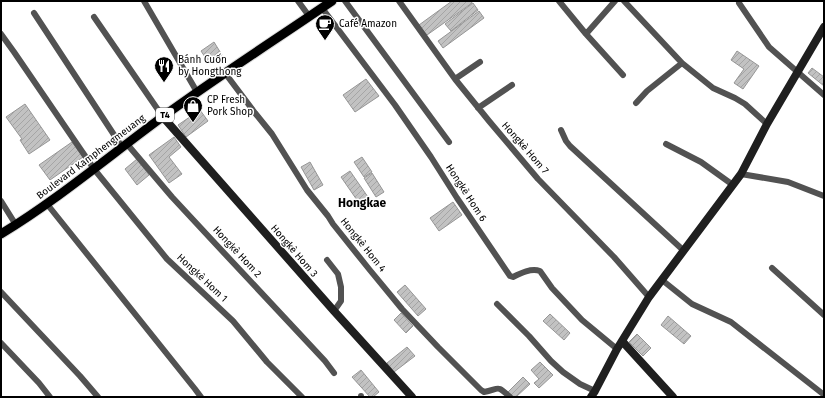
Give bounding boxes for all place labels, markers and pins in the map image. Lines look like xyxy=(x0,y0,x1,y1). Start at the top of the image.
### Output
cafe icon: Café Amazon xyxy=(314,13,336,41)
place label: Café Amazon xyxy=(339,18,397,30)
place label: Bánh Cuốn by Hongthong xyxy=(178,53,242,78)
restaurant icon: Bánh Cuốn by Hongthong xyxy=(153,55,175,83)
place label: CP Fresh Pork Shop xyxy=(207,94,253,118)
shop icon: CP Fresh Pork Shop xyxy=(182,95,204,123)

